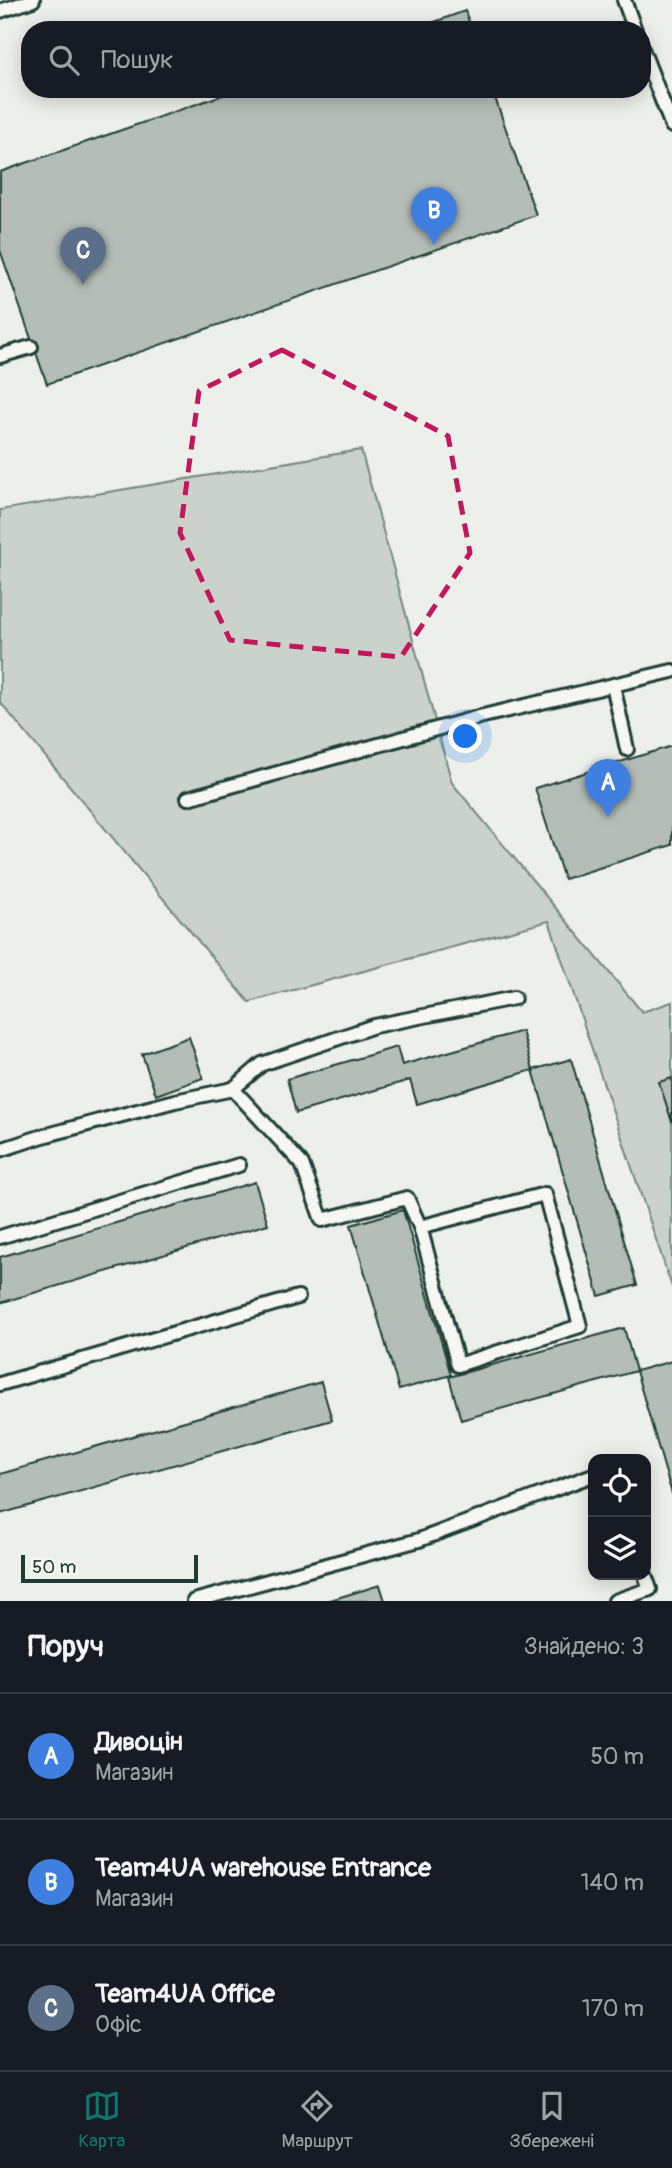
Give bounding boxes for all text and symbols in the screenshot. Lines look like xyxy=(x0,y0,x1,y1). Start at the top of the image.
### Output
search box xyxy=(21,21,651,98)
icon: search xyxy=(45,41,83,79)
text: Пошук xyxy=(101,44,174,76)
pin: B xyxy=(411,187,457,245)
pin: C xyxy=(60,227,106,285)
your location xyxy=(448,719,482,753)
pin: A xyxy=(585,759,631,817)
map controls xyxy=(588,1454,651,1580)
button: locate xyxy=(588,1454,651,1517)
button: layers xyxy=(588,1517,651,1580)
scale bar xyxy=(21,1552,198,1584)
text: 50 m xyxy=(32,1555,76,1579)
text: Поруч xyxy=(28,1628,104,1665)
text: Знайдено: 3 xyxy=(524,1632,644,1661)
text: Дивоцін xyxy=(95,1726,183,1758)
text: A xyxy=(44,1742,58,1771)
text: 50 m xyxy=(590,1742,644,1771)
text: Магазин xyxy=(95,1758,174,1787)
text: Team4UA warehouse Entrance xyxy=(95,1852,431,1884)
text: B xyxy=(44,1868,58,1897)
text: 140 m xyxy=(581,1868,644,1897)
text: Магазин xyxy=(95,1884,174,1913)
text: Team4UA Office xyxy=(95,1978,275,2010)
text: C xyxy=(44,1994,58,2023)
text: 170 m xyxy=(582,1994,644,2023)
text: Офіс xyxy=(95,2010,142,2039)
tab: Карта xyxy=(78,2087,125,2153)
tab: Маршрут xyxy=(282,2087,353,2153)
tab: Збережені xyxy=(509,2087,594,2153)

